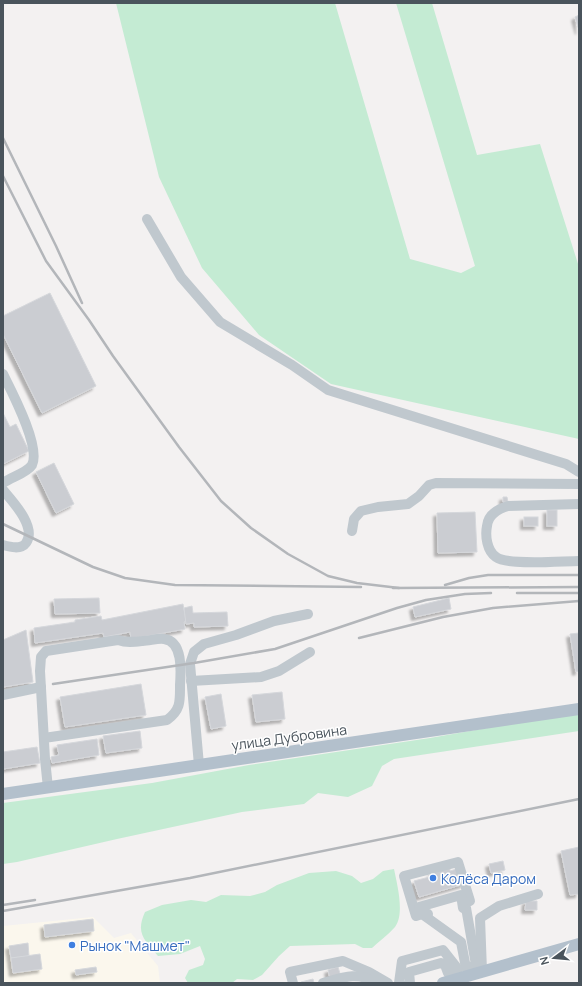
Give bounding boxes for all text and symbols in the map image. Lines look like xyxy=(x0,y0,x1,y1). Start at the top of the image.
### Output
street label: улица Дубровина xyxy=(230,719,348,755)
place label: Колёса Даром xyxy=(441,869,536,888)
marker: Колёса Даром xyxy=(428,873,438,883)
place label: Рынок "Машмет" xyxy=(80,936,190,955)
north arrow xyxy=(534,938,574,978)
marker: Рынок "Машмет" xyxy=(67,940,77,950)
text: N xyxy=(536,955,552,967)

